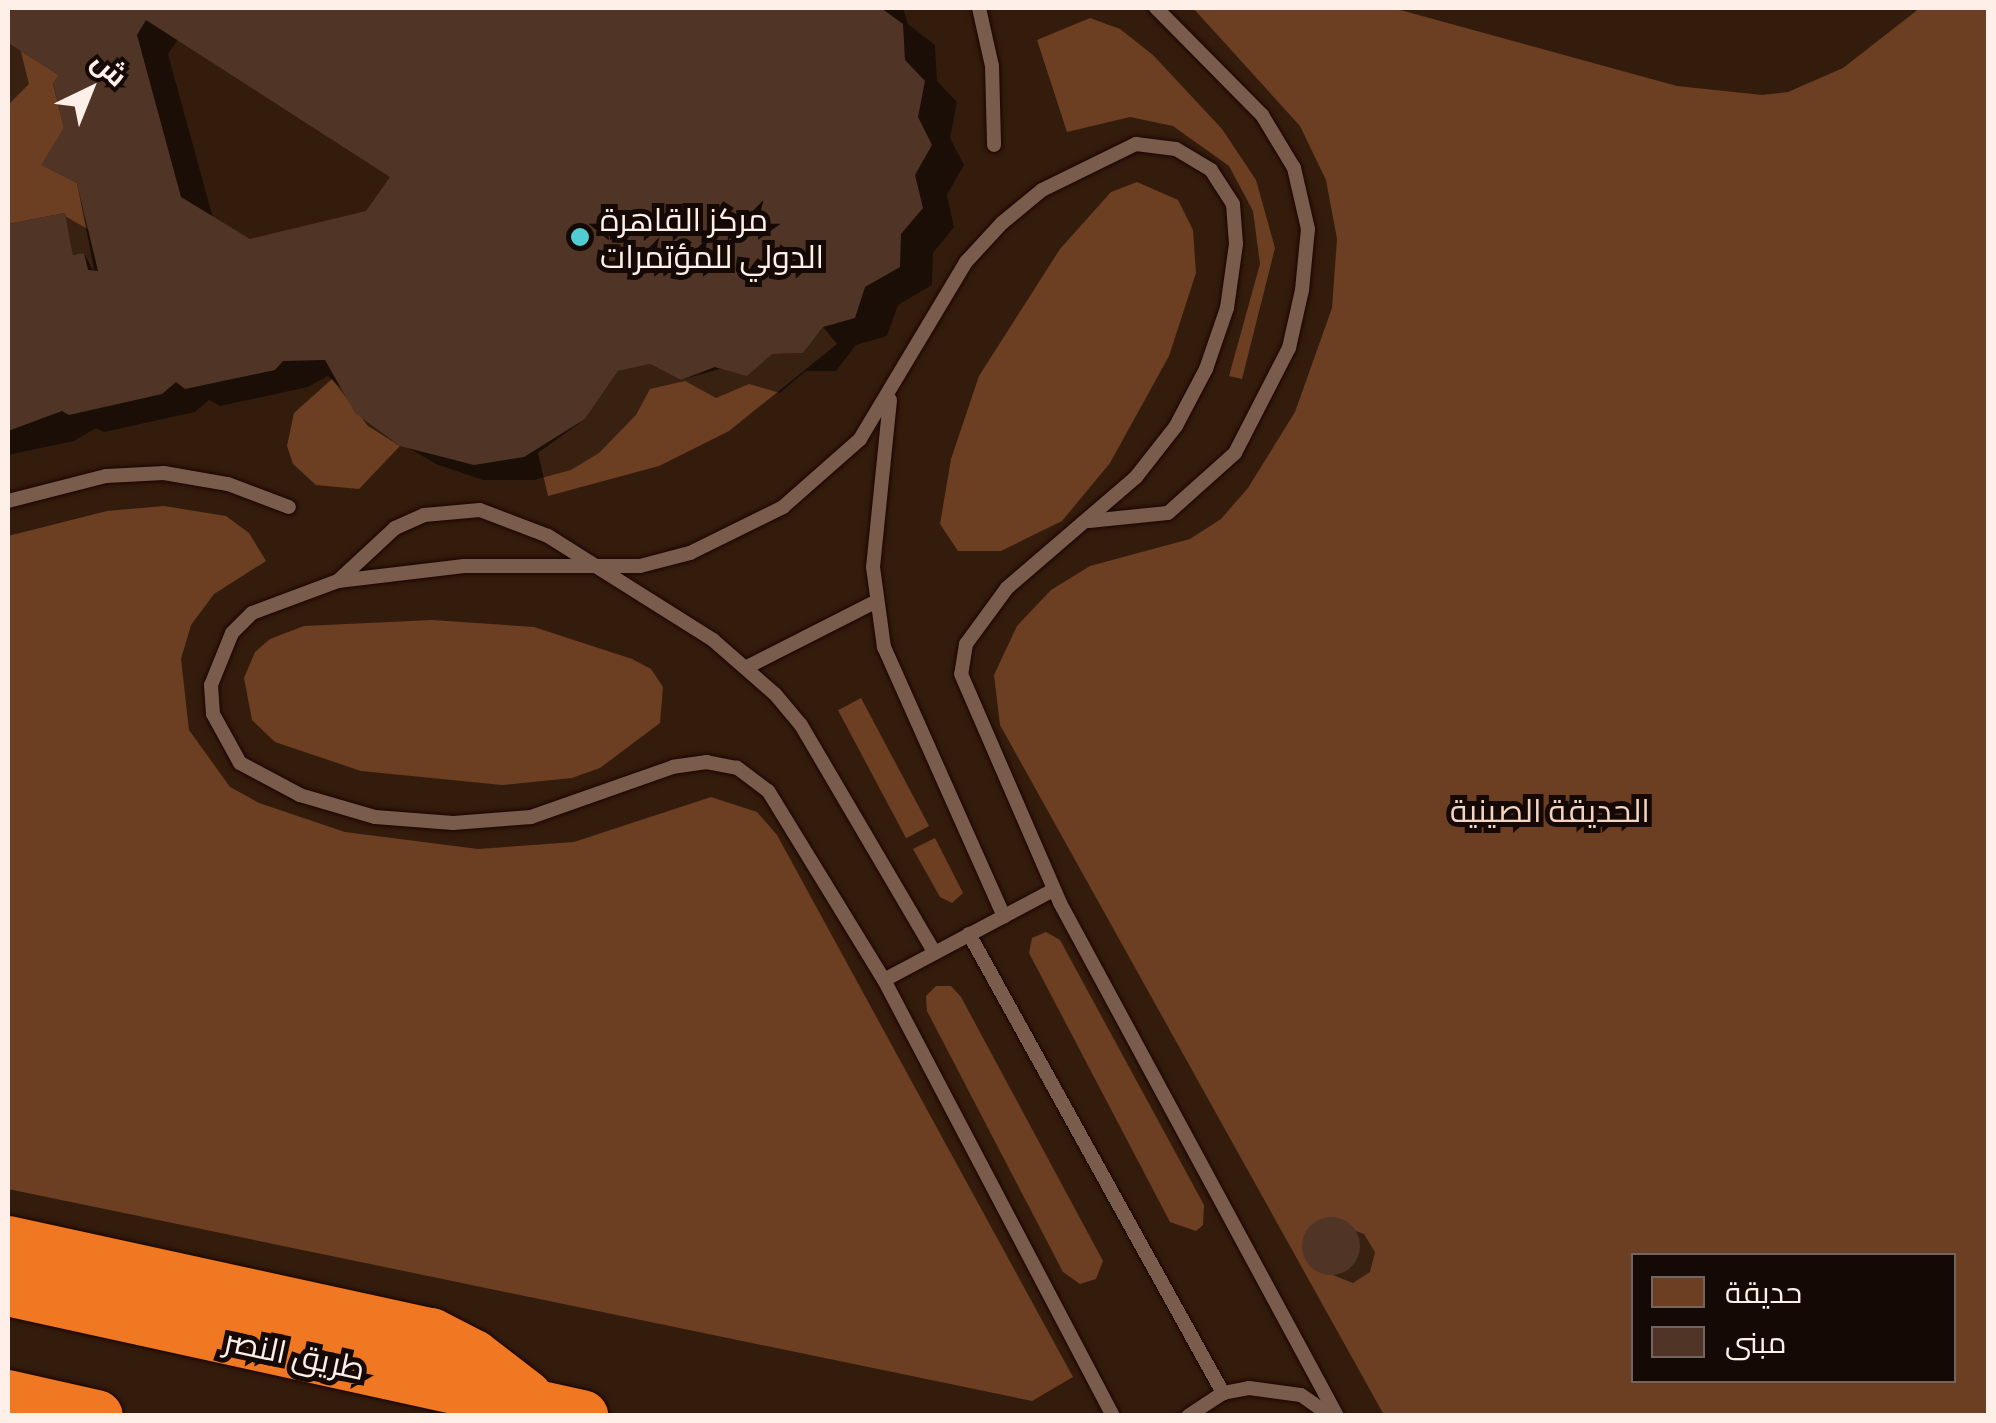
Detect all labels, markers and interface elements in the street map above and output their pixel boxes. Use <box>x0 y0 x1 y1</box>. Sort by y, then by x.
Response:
north arrow <box>40 40 140 140</box>
text: ش <box>86 43 135 93</box>
place label: مركز القاهرة الدولي للمؤتمرات <box>600 200 824 275</box>
marker: مركز القاهرة الدولي للمؤتمرات <box>569 226 591 248</box>
park label: الحديقة الصينية <box>1450 790 1650 828</box>
legend <box>1631 1253 1956 1383</box>
text: حديقة <box>1725 1273 1802 1309</box>
street label: طريق النصر <box>221 1319 369 1387</box>
text: مبنى <box>1725 1323 1786 1359</box>

